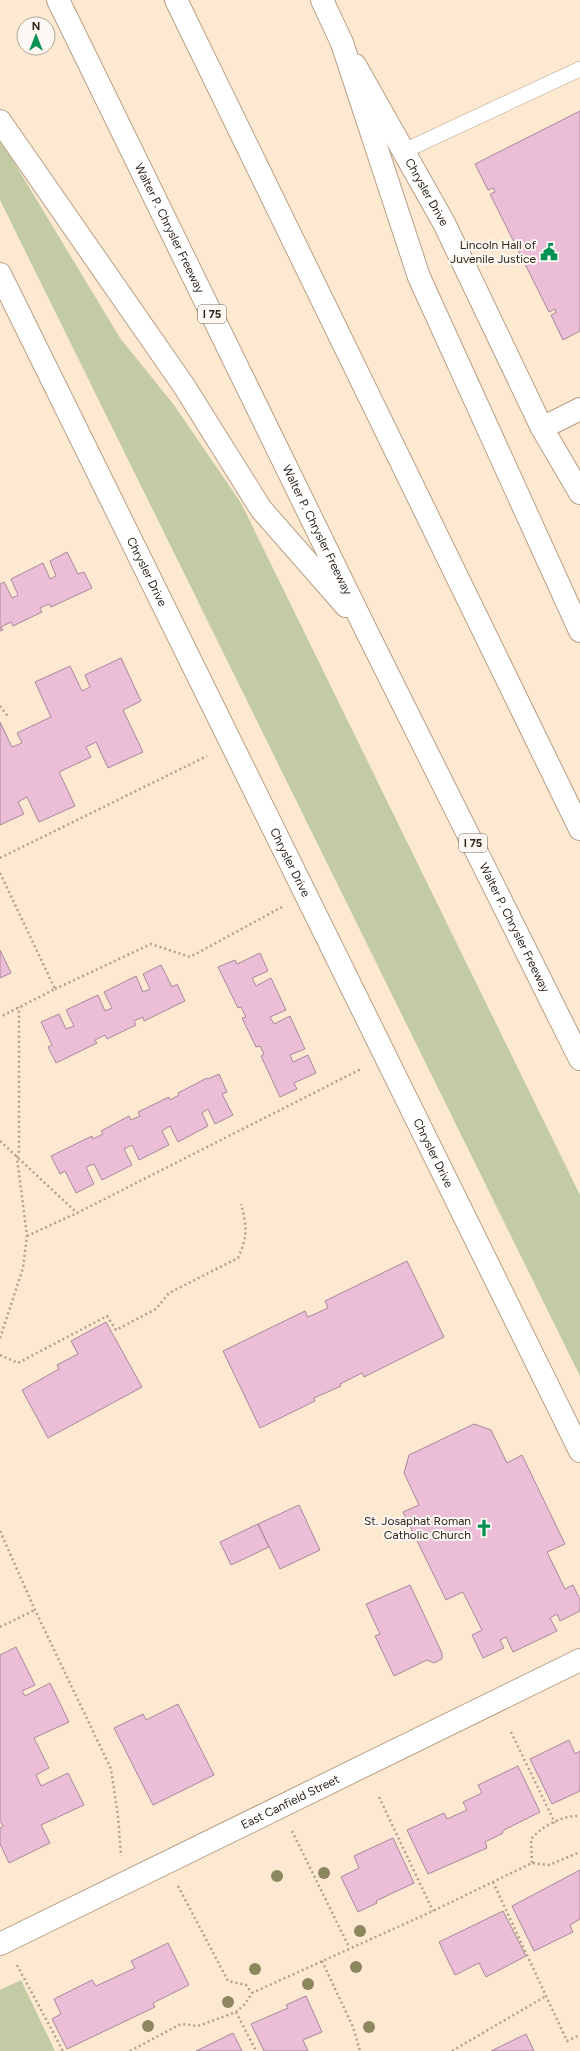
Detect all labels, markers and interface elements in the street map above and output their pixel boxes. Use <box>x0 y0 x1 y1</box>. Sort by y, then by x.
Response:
north arrow <box>16 16 56 56</box>
text: N <box>32 20 40 33</box>
street label: Chrysler Drive <box>402 156 451 229</box>
street label: Walter P. Chrysler Freeway <box>132 161 208 296</box>
place label: Lincoln Hall of Juvenile Justice <box>450 238 537 266</box>
public building icon: Lincoln Hall of Juvenile Justice <box>539 242 559 262</box>
road number: I 75 <box>198 305 226 323</box>
street label: Walter P. Chrysler Freeway <box>279 463 355 598</box>
street label: Chrysler Drive <box>124 535 170 609</box>
street label: Chrysler Drive <box>267 826 313 900</box>
road number: I 75 <box>459 834 487 852</box>
street label: Walter P. Chrysler Freeway <box>476 861 553 995</box>
street label: Chrysler Drive <box>410 1116 456 1190</box>
place label: St. Josaphat Roman Catholic Church <box>364 1514 471 1542</box>
church icon: St. Josaphat Roman Catholic Church <box>474 1518 494 1538</box>
street label: East Canfield Street <box>239 1772 342 1832</box>

